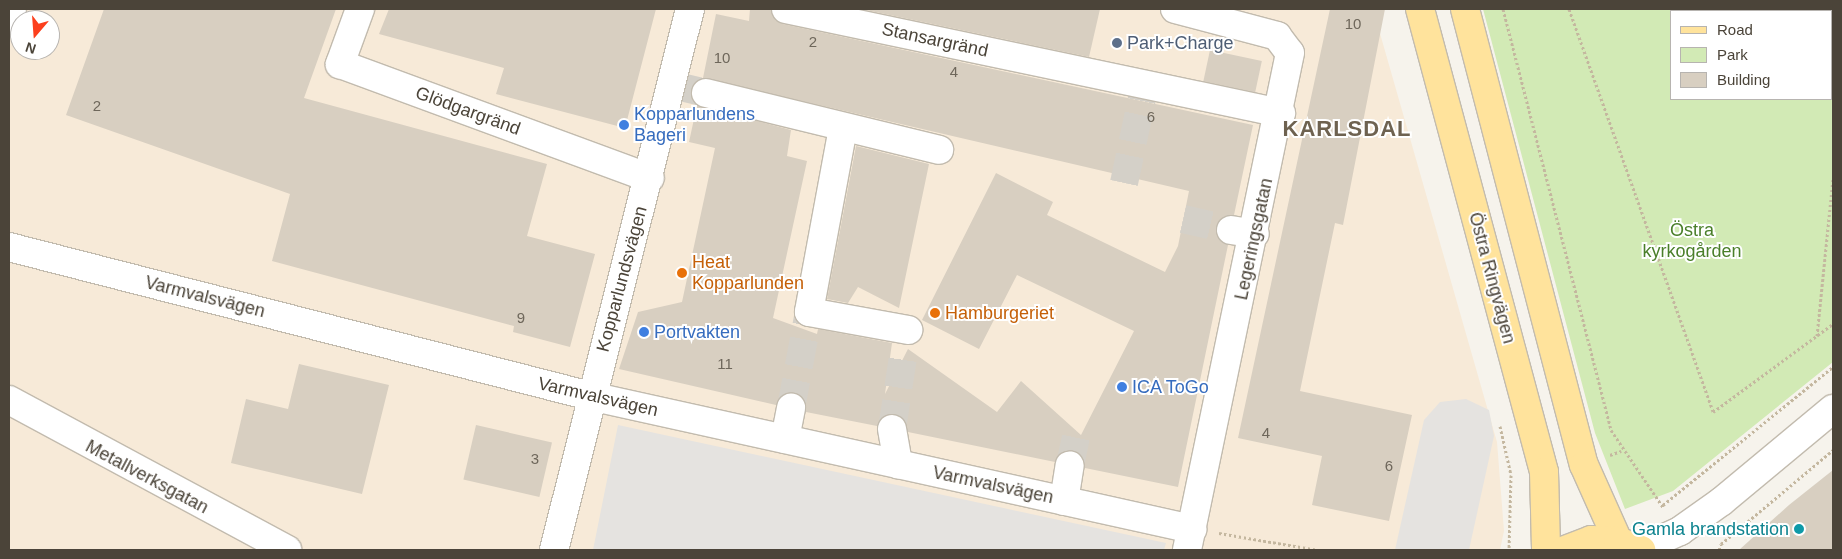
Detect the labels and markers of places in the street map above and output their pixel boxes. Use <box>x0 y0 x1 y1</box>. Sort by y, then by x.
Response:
place label: Park+Charge <box>1127 32 1234 54</box>
marker: Park+Charge <box>1111 37 1123 49</box>
place label: Kopparlundens Bageri <box>634 104 755 146</box>
marker: Kopparlundens Bageri <box>618 119 630 131</box>
place label: Heat Kopparlunden <box>692 252 804 294</box>
marker: Heat Kopparlunden <box>676 267 688 279</box>
place label: Hamburgeriet <box>945 302 1054 324</box>
marker: Hamburgeriet <box>929 307 941 319</box>
place label: Portvakten <box>654 321 740 343</box>
marker: Portvakten <box>638 326 650 338</box>
place label: ICA ToGo <box>1132 376 1210 398</box>
marker: ICA ToGo <box>1116 381 1128 393</box>
place label: Gamla brandstation <box>1632 518 1789 540</box>
marker: Gamla brandstation <box>1793 523 1805 535</box>

